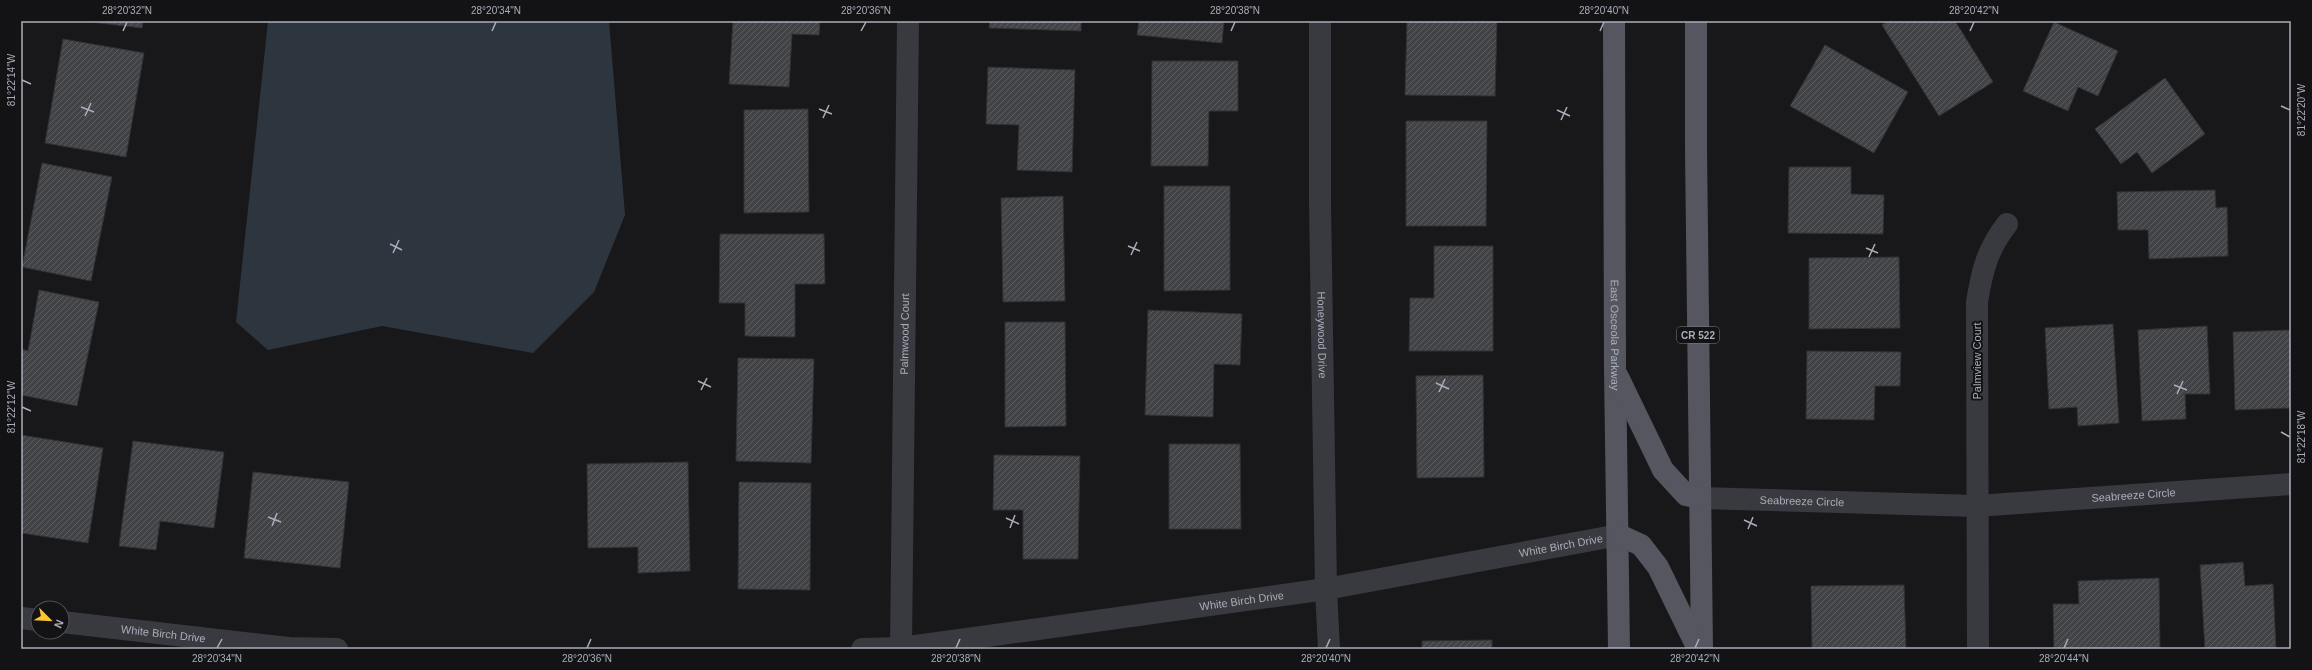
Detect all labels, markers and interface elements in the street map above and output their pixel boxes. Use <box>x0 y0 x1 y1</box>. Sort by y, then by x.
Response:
text: 28°20'32"N <box>102 5 152 16</box>
text: 28°20'34"N <box>471 5 521 16</box>
text: 28°20'36"N <box>841 5 891 16</box>
text: 28°20'38"N <box>1210 5 1260 16</box>
text: 28°20'40"N <box>1579 5 1629 16</box>
text: 28°20'42"N <box>1949 5 1999 16</box>
text: 81°22'14"W <box>6 53 17 106</box>
text: 81°22'20"W <box>2296 83 2307 136</box>
street label: East Osceola Parkway <box>1609 280 1621 391</box>
street label: Honeywood Drive <box>1315 291 1329 379</box>
street label: Palmwood Court <box>898 293 911 375</box>
street label: Palmview Court <box>1971 322 1983 400</box>
road number: CR 522 <box>1677 327 1719 343</box>
text: 81°22'12"W <box>6 380 17 433</box>
text: 81°22'18"W <box>2296 410 2307 463</box>
street label: Seabreeze Circle <box>2091 486 2176 504</box>
street label: Seabreeze Circle <box>1760 494 1844 508</box>
street label: White Birch Drive <box>1518 532 1604 559</box>
street label: White Birch Drive <box>1199 589 1285 612</box>
north arrow <box>30 600 70 640</box>
text: N <box>52 618 66 630</box>
street label: White Birch Drive <box>120 623 206 644</box>
text: 28°20'34"N <box>192 653 242 664</box>
text: 28°20'36"N <box>562 653 612 664</box>
text: 28°20'38"N <box>931 653 981 664</box>
text: 28°20'40"N <box>1301 653 1351 664</box>
text: 28°20'42"N <box>1670 653 1720 664</box>
text: 28°20'44"N <box>2039 653 2089 664</box>

